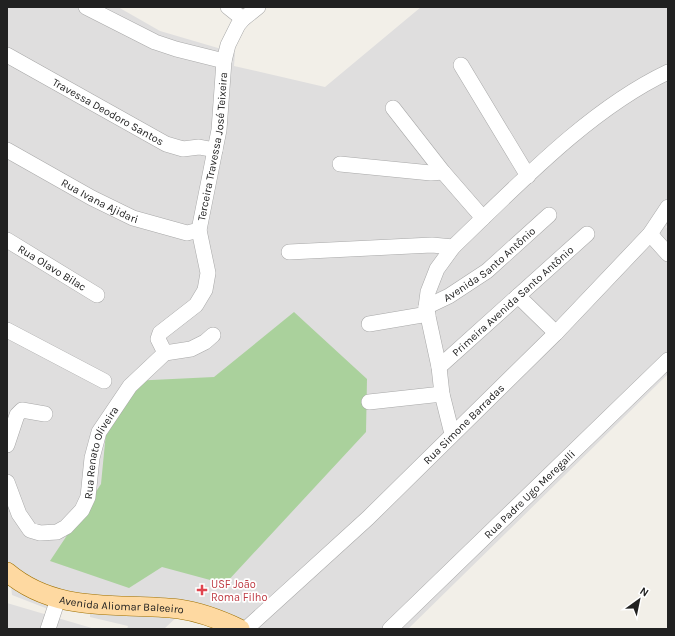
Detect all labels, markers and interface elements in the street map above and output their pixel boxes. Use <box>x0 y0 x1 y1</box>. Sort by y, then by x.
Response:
street label: Terceira Travessa José Teixeira <box>195 72 230 222</box>
street label: Travessa Deodoro Santos <box>50 76 166 149</box>
street label: Rua Ivana Ajidari <box>59 176 140 226</box>
street label: Avenida Santo Antônio <box>442 224 538 305</box>
street label: Rua Olavo Bilac <box>16 242 89 294</box>
street label: Primeira Avenida Santo Antônio <box>450 243 576 359</box>
street label: Rua Simone Barradas <box>421 381 507 467</box>
street label: Rua Renato Oliveira <box>82 404 121 500</box>
street label: Rua Padre Ugo Meregalli <box>482 448 578 541</box>
place label: USF João Roma Filho <box>211 578 267 604</box>
north arrow <box>619 580 659 620</box>
marker: USF João Roma Filho <box>196 584 208 596</box>
text: N <box>637 584 651 600</box>
street label: Avenida Aliomar Baleeiro <box>58 593 185 617</box>

